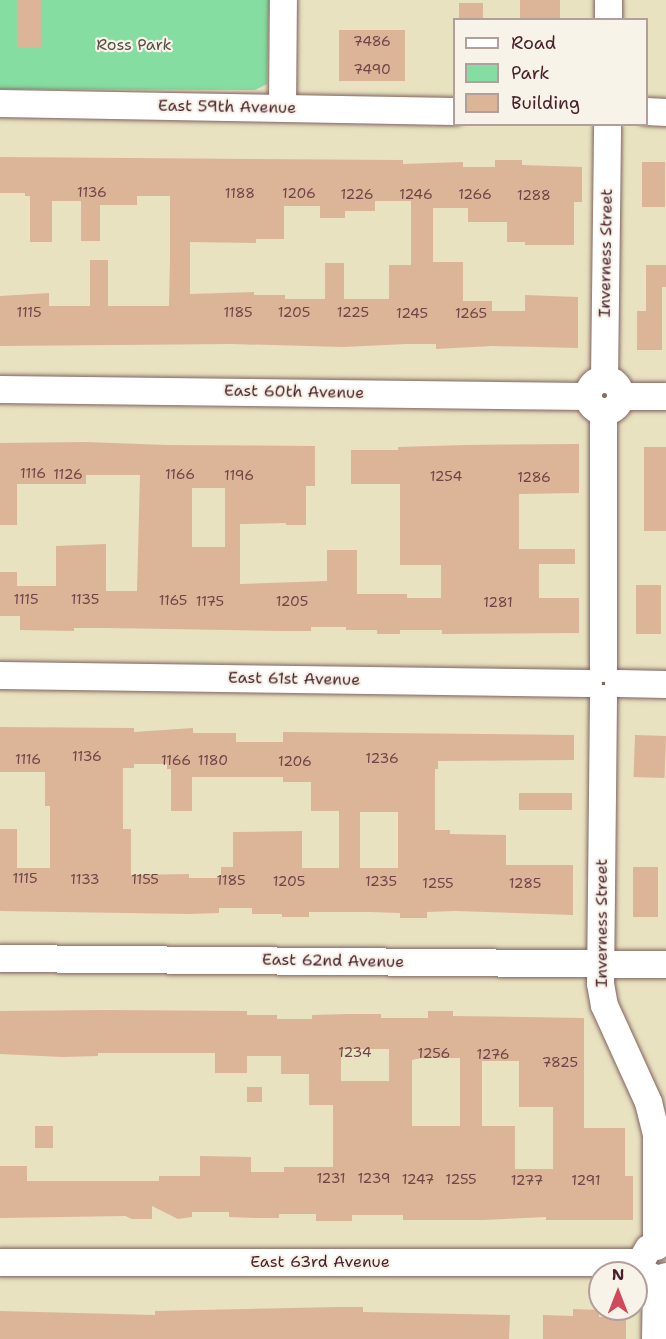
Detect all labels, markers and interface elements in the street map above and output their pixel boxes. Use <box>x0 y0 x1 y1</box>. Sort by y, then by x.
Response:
legend <box>453 18 648 126</box>
text: Road <box>511 31 556 55</box>
house number: 7486 <box>353 33 391 49</box>
park label: Ross Park <box>96 35 172 55</box>
house number: 7490 <box>353 61 391 77</box>
text: Park <box>511 61 550 85</box>
text: Building <box>511 91 580 115</box>
street label: East 59th Avenue <box>158 96 296 118</box>
house number: 1136 <box>77 184 107 200</box>
house number: 1188 <box>225 185 255 201</box>
house number: 1206 <box>282 185 316 201</box>
house number: 1226 <box>340 186 374 202</box>
house number: 1246 <box>399 186 433 202</box>
house number: 1266 <box>458 186 492 202</box>
house number: 1288 <box>517 187 551 203</box>
street label: Inverness Street <box>595 189 617 317</box>
house number: 1115 <box>17 304 41 320</box>
house number: 1185 <box>223 304 253 320</box>
house number: 1205 <box>278 304 310 320</box>
house number: 1225 <box>337 304 369 320</box>
house number: 1245 <box>396 305 428 321</box>
house number: 1265 <box>455 305 487 321</box>
street label: East 60th Avenue <box>224 381 364 403</box>
house number: 1116 <box>20 465 46 481</box>
house number: 1126 <box>53 466 83 482</box>
house number: 1166 <box>165 466 195 482</box>
house number: 1196 <box>224 467 254 483</box>
house number: 1254 <box>430 468 462 484</box>
house number: 1286 <box>517 469 551 485</box>
house number: 1115 <box>14 591 38 607</box>
house number: 1135 <box>71 591 99 607</box>
house number: 1165 <box>159 592 187 608</box>
house number: 1175 <box>196 593 224 609</box>
house number: 1205 <box>276 593 308 609</box>
house number: 1281 <box>483 594 513 610</box>
street label: East 61st Avenue <box>228 668 360 690</box>
house number: 1136 <box>72 748 102 764</box>
house number: 1236 <box>365 750 399 766</box>
house number: 1116 <box>15 751 41 767</box>
house number: 1166 <box>161 752 191 768</box>
house number: 1180 <box>198 752 228 768</box>
house number: 1206 <box>278 753 312 769</box>
street label: Inverness Street <box>592 859 612 987</box>
house number: 1115 <box>13 870 37 886</box>
house number: 1133 <box>70 871 100 887</box>
house number: 1155 <box>131 871 159 887</box>
house number: 1185 <box>216 872 246 888</box>
house number: 1205 <box>273 873 305 889</box>
house number: 1235 <box>365 873 397 889</box>
house number: 1255 <box>422 875 454 891</box>
house number: 1285 <box>509 875 541 891</box>
street label: East 62nd Avenue <box>262 950 404 972</box>
house number: 1234 <box>338 1044 372 1060</box>
house number: 1256 <box>418 1045 450 1061</box>
house number: 1276 <box>477 1046 509 1062</box>
house number: 7825 <box>542 1054 578 1070</box>
house number: 1231 <box>316 1170 346 1186</box>
house number: 1239 <box>357 1170 391 1186</box>
house number: 1247 <box>402 1171 434 1187</box>
house number: 1255 <box>445 1171 477 1187</box>
house number: 1277 <box>511 1172 543 1188</box>
house number: 1291 <box>571 1172 601 1188</box>
street label: East 63rd Avenue <box>250 1252 390 1272</box>
north arrow <box>588 1261 648 1321</box>
text: N <box>612 1264 624 1285</box>

